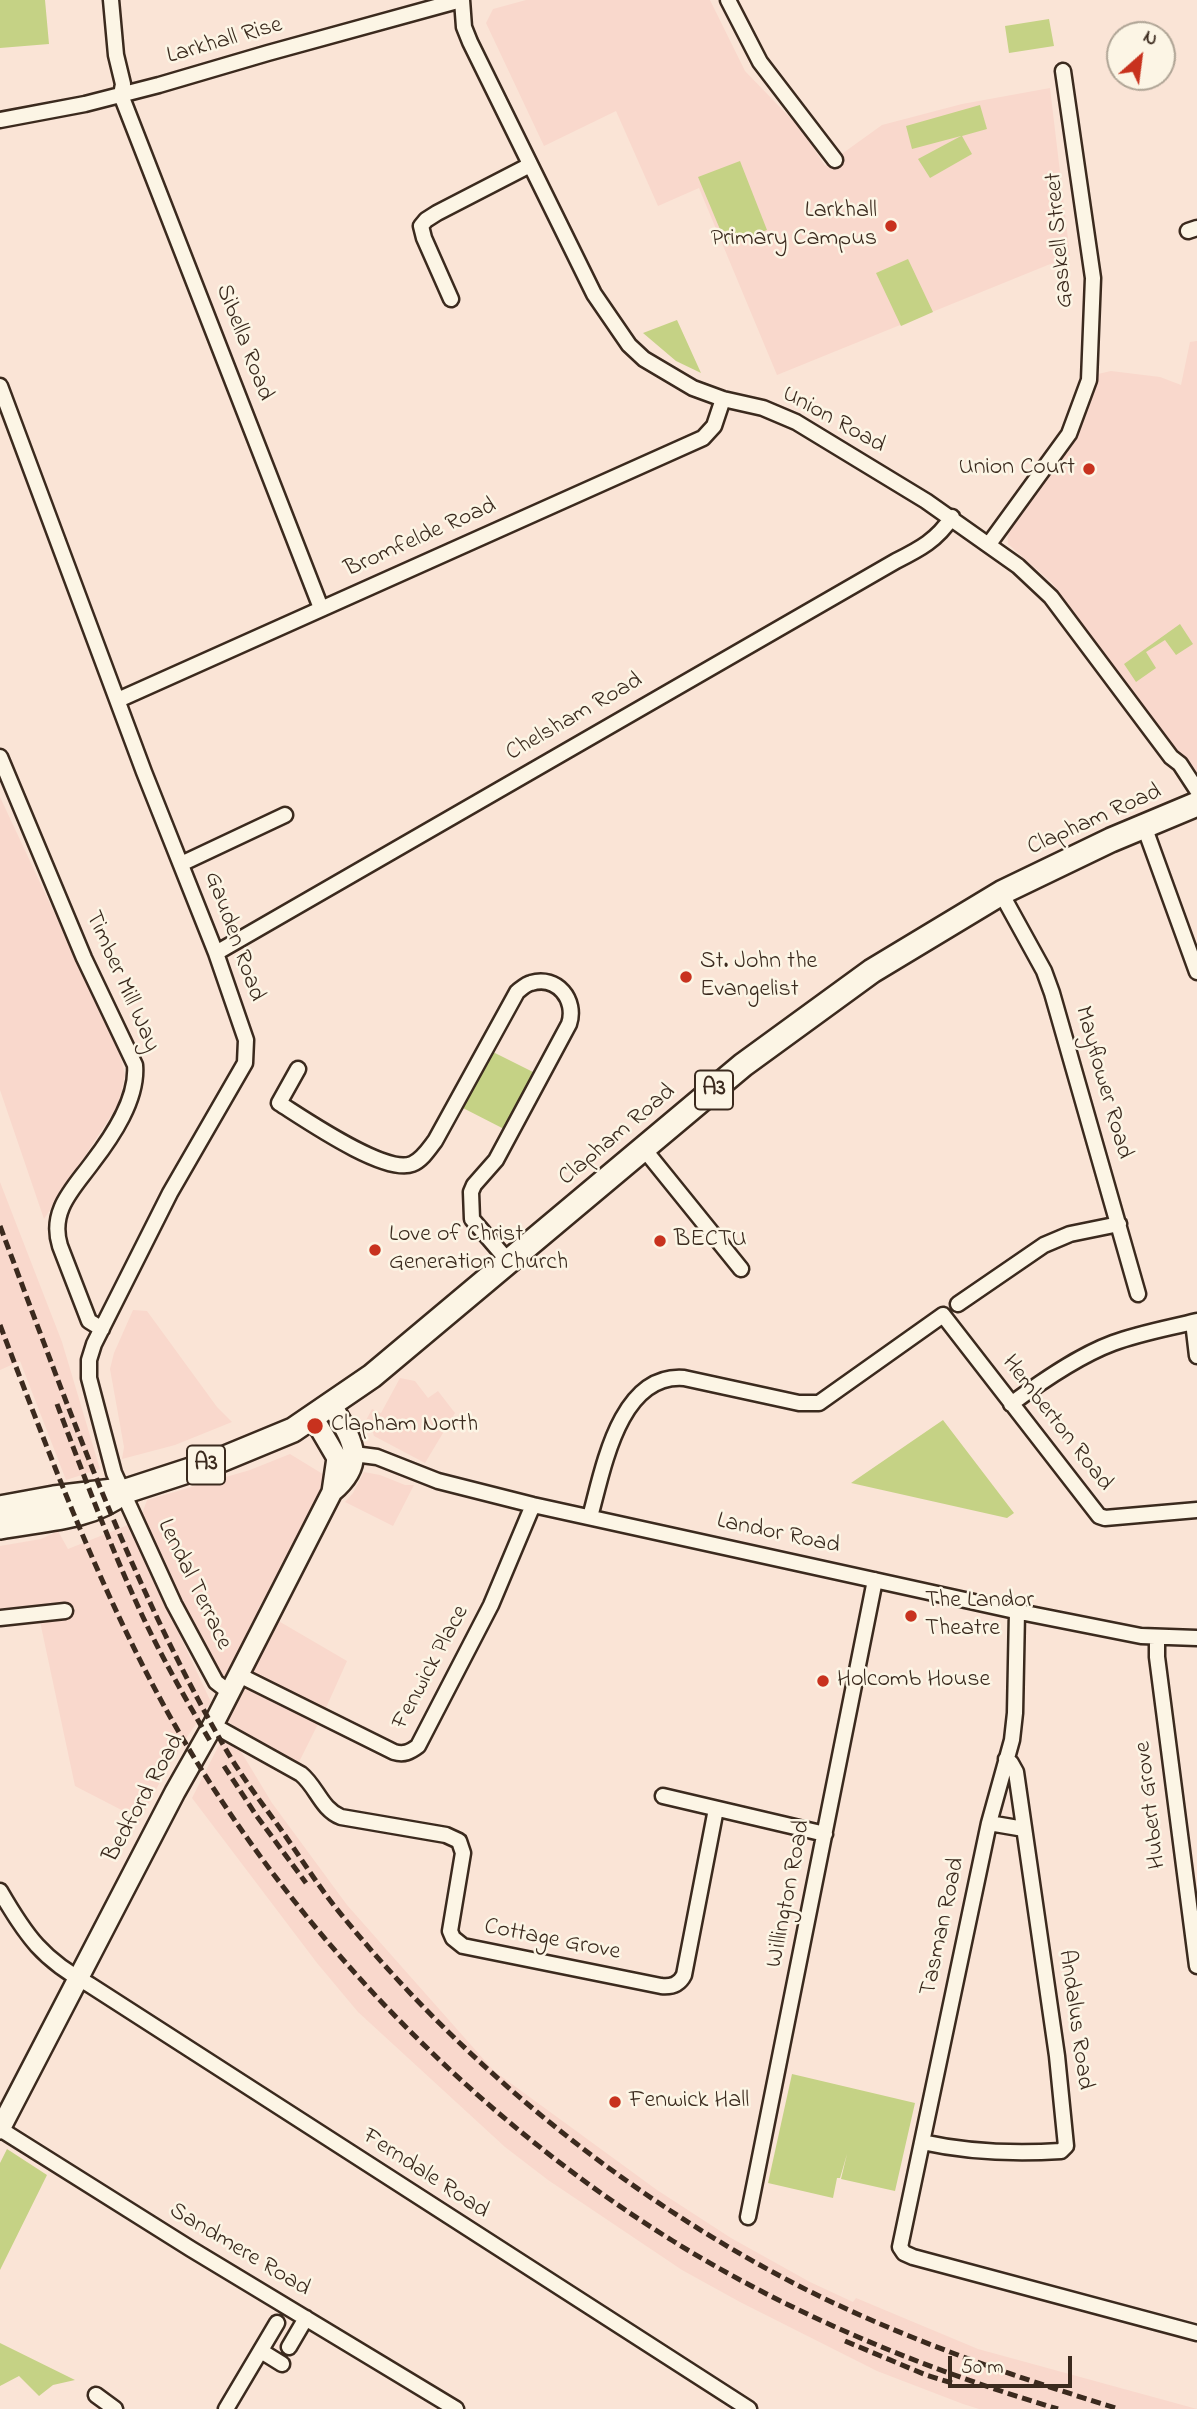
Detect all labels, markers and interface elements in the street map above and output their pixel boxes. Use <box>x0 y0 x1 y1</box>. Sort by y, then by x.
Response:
street label: Larkhall Rise <box>164 12 286 72</box>
north arrow <box>1106 21 1176 91</box>
text: N <box>1138 24 1162 54</box>
street label: Gaskell Street <box>1041 171 1081 309</box>
place label: Larkhall Primary Campus <box>711 198 877 254</box>
marker: Larkhall Primary Campus <box>883 218 899 234</box>
street label: Sibella Road <box>208 281 278 405</box>
street label: Union Road <box>776 381 890 461</box>
place label: Union Court <box>959 455 1075 483</box>
marker: Union Court <box>1081 461 1097 477</box>
street label: Bromfelde Road <box>341 493 501 585</box>
street label: Chelsham Road <box>502 667 648 769</box>
street label: Clapham Road <box>1024 779 1166 863</box>
street label: Gauden Road <box>196 868 270 1006</box>
street label: Timber Mill Way <box>77 907 165 1057</box>
place label: St. John the Evangelist <box>700 949 817 1005</box>
marker: St. John the Evangelist <box>678 969 694 985</box>
street label: Mayflower Road <box>1066 1003 1138 1163</box>
road number: A3 <box>695 1070 733 1110</box>
street label: Clapham Road <box>554 1079 682 1193</box>
place label: Love of Christ Generation Church <box>389 1222 568 1278</box>
place label: BECTU <box>674 1227 747 1255</box>
marker: BECTU <box>652 1233 668 1249</box>
marker: Love of Christ Generation Church <box>367 1242 383 1258</box>
street label: Hemberton Road <box>994 1350 1118 1498</box>
place label: Clapham North <box>331 1412 478 1440</box>
marker: Clapham North <box>305 1416 325 1436</box>
road number: A3 <box>187 1446 225 1484</box>
street label: Landor Road <box>714 1508 842 1562</box>
street label: Lendal Terrace <box>149 1515 237 1655</box>
place label: The Landor Theatre <box>925 1588 1034 1644</box>
street label: Fenwick Place <box>387 1601 477 1735</box>
marker: The Landor Theatre <box>903 1608 919 1624</box>
place label: Holcomb House <box>837 1667 990 1695</box>
marker: Holcomb House <box>815 1673 831 1689</box>
street label: Bedford Road <box>98 1730 192 1868</box>
street label: Hubert Grove <box>1130 1740 1174 1870</box>
street label: Willington Road <box>762 1818 818 1970</box>
street label: Tasman Road <box>915 1855 973 1999</box>
street label: Cottage Grove <box>482 1914 622 1968</box>
street label: Andalus Road <box>1050 1948 1098 2092</box>
place label: Fenwick Hall <box>629 2088 749 2116</box>
marker: Fenwick Hall <box>607 2094 623 2110</box>
street label: Ferndale Road <box>356 2123 494 2227</box>
street label: Sandmere Road <box>163 2198 315 2304</box>
scale bar <box>952 2342 1076 2386</box>
text: 50 m <box>961 2353 1004 2383</box>

